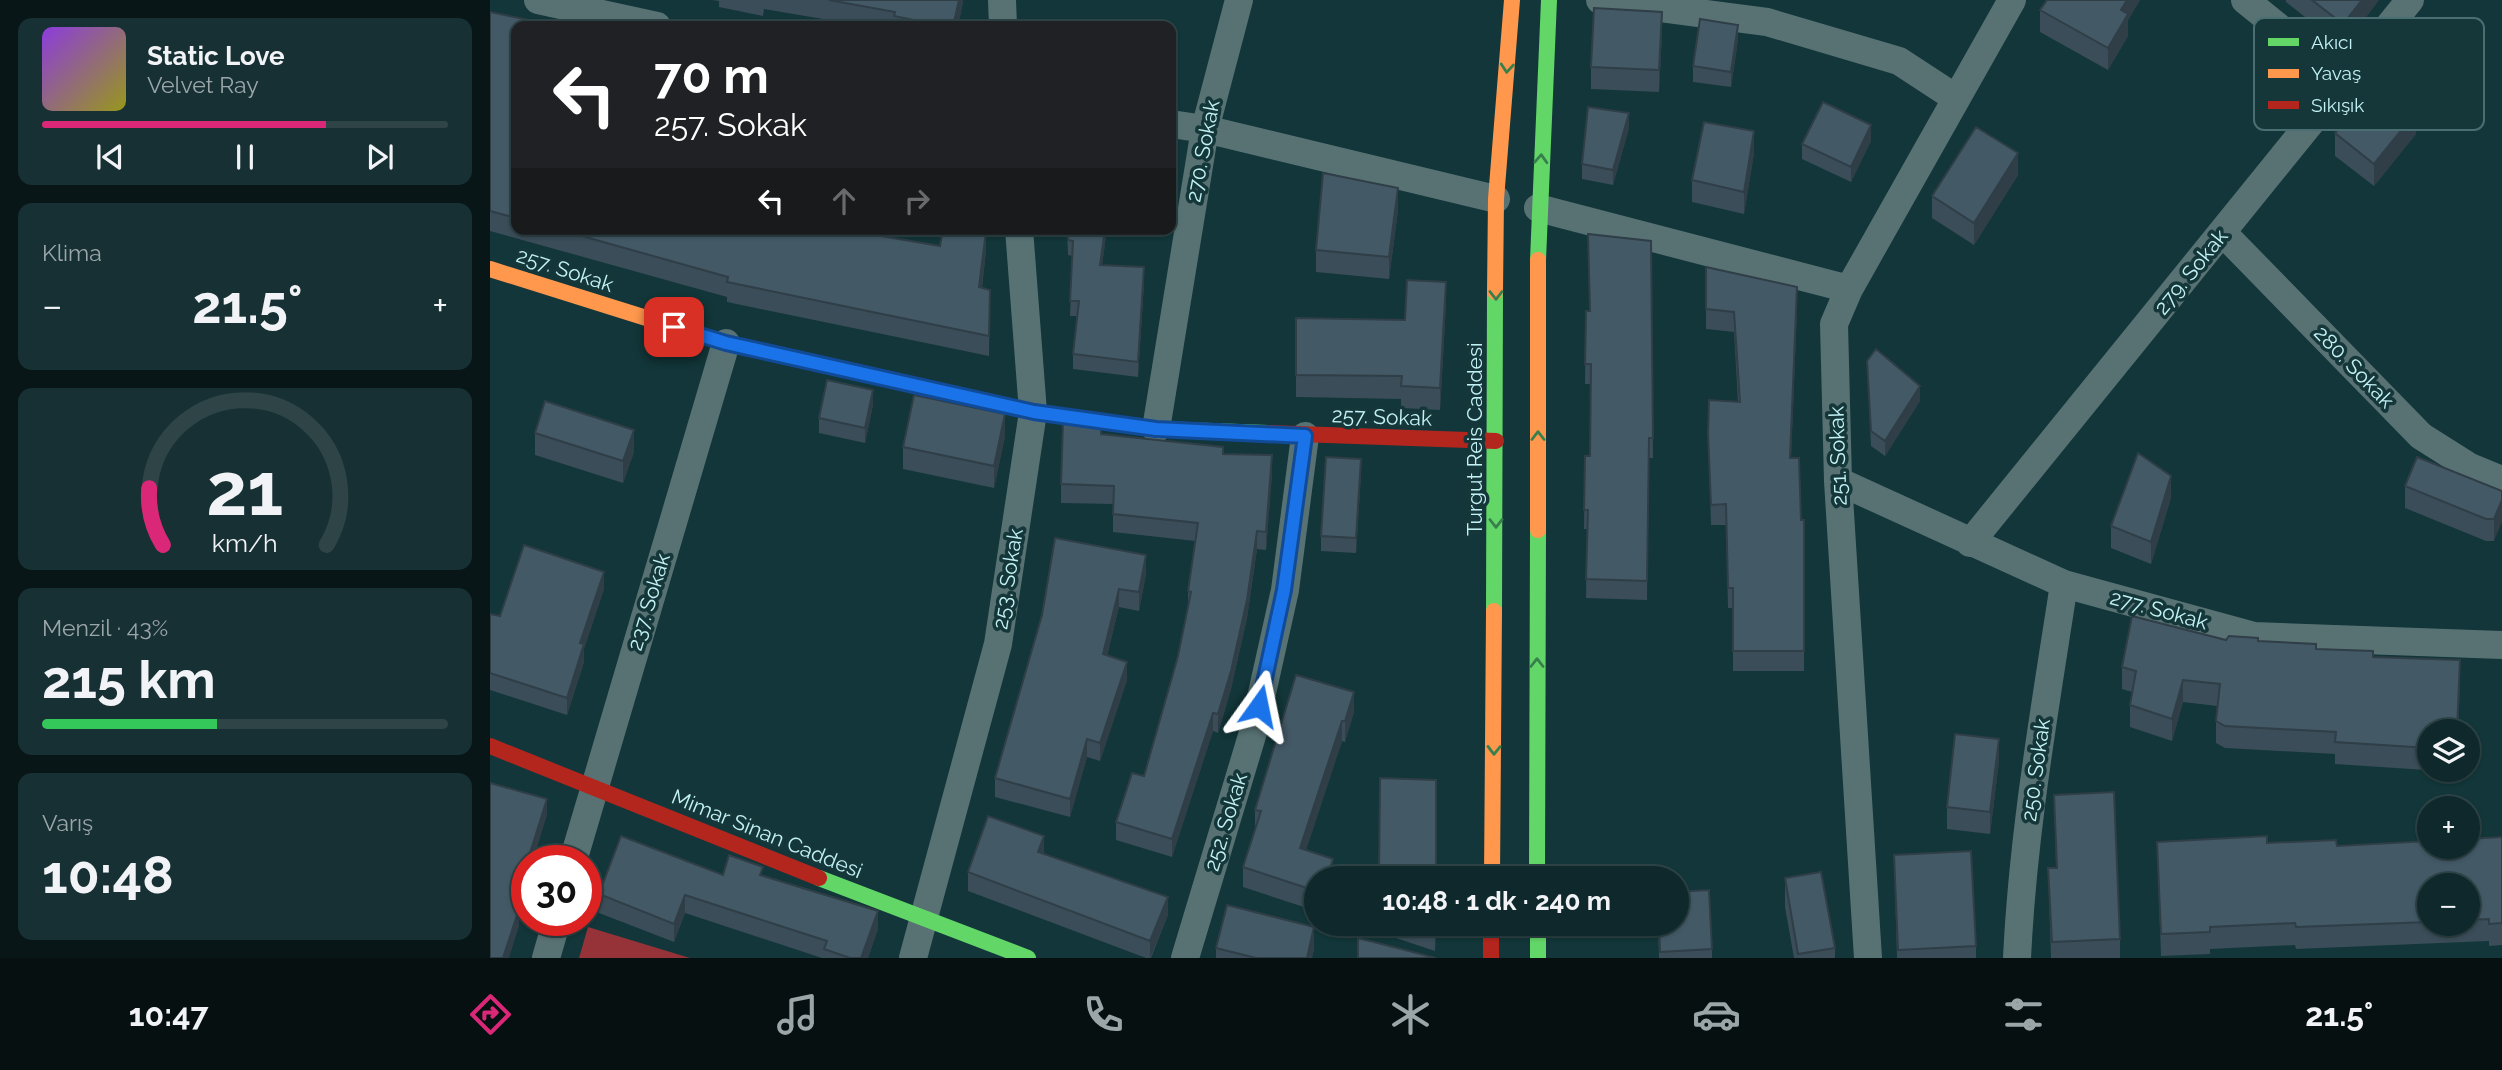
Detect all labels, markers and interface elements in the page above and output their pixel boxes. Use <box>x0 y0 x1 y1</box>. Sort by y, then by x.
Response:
legend <box>2254 18 2484 130</box>
text: Akıcı <box>2311 31 2353 53</box>
text: Static Love <box>147 41 285 71</box>
text: 70 m <box>654 47 769 104</box>
icon: left <box>539 49 630 140</box>
text: Yavaş <box>2311 62 2361 84</box>
one-way arrow <box>1500 63 1515 74</box>
text: Velvet Ray <box>147 71 259 98</box>
text: Sıkışık <box>2311 94 2364 116</box>
street label: 270. Sokak <box>1180 98 1225 204</box>
text: 257. Sokak <box>654 106 807 143</box>
icon: previous <box>91 138 129 176</box>
icon: pause <box>226 138 264 176</box>
icon: next <box>361 138 399 176</box>
one-way arrow <box>1533 154 1548 165</box>
icon: left <box>752 182 790 220</box>
icon: ahead <box>825 182 863 220</box>
icon: right <box>898 182 936 220</box>
street label: 279. Sokak <box>2149 224 2233 319</box>
text: Klima <box>42 239 102 266</box>
street label: 257. Sokak <box>514 242 617 297</box>
text: 21.5° <box>192 274 303 335</box>
text: − <box>42 283 62 328</box>
text: + <box>432 283 448 328</box>
one-way arrow <box>1488 290 1504 301</box>
pin <box>644 297 704 357</box>
icon: arrive <box>655 308 693 346</box>
street label: 280. Sokak <box>2309 320 2400 413</box>
street label: Turgut Reis Caddesi <box>1462 342 1487 536</box>
street label: 257. Sokak <box>1331 402 1433 431</box>
street label: 251. Sokak <box>1823 406 1852 506</box>
one-way arrow <box>1530 430 1546 441</box>
text: 21 <box>206 447 284 532</box>
one-way arrow <box>1488 517 1503 528</box>
street label: 253. Sokak <box>987 527 1028 631</box>
text: km/h <box>212 528 278 558</box>
street label: 237. Sokak <box>622 550 675 653</box>
street label: 277. Sokak <box>2107 584 2211 635</box>
text: Menzil · 43% <box>42 614 168 641</box>
text: 215 km <box>42 649 216 710</box>
one-way arrow <box>1529 658 1545 668</box>
position arrow <box>1222 669 1296 743</box>
street label: 250. Sokak <box>2016 717 2055 823</box>
map controls <box>2417 719 2480 936</box>
button: layers <box>2417 719 2480 782</box>
one-way arrow <box>1486 745 1501 756</box>
street label: 252. Sokak <box>1199 770 1252 874</box>
street label: Mimar Sinan Caddesi <box>668 784 866 883</box>
button: + <box>2417 796 2480 859</box>
text: Varış <box>42 809 93 836</box>
text: 10:48 <box>42 844 174 905</box>
speed limit sign: 30 <box>511 845 602 936</box>
button: − <box>2417 873 2480 936</box>
text: 10:48 · 1 dk · 240 m <box>1382 886 1611 916</box>
icon: directions <box>466 990 515 1039</box>
icon: music <box>773 990 822 1039</box>
icon: phone <box>1079 990 1128 1039</box>
icon: climate <box>1386 990 1435 1039</box>
icon: car <box>1692 990 1741 1039</box>
icon: filters <box>1999 990 2048 1039</box>
text: 10:47 <box>129 996 208 1033</box>
text: 21.5° <box>2305 996 2373 1033</box>

